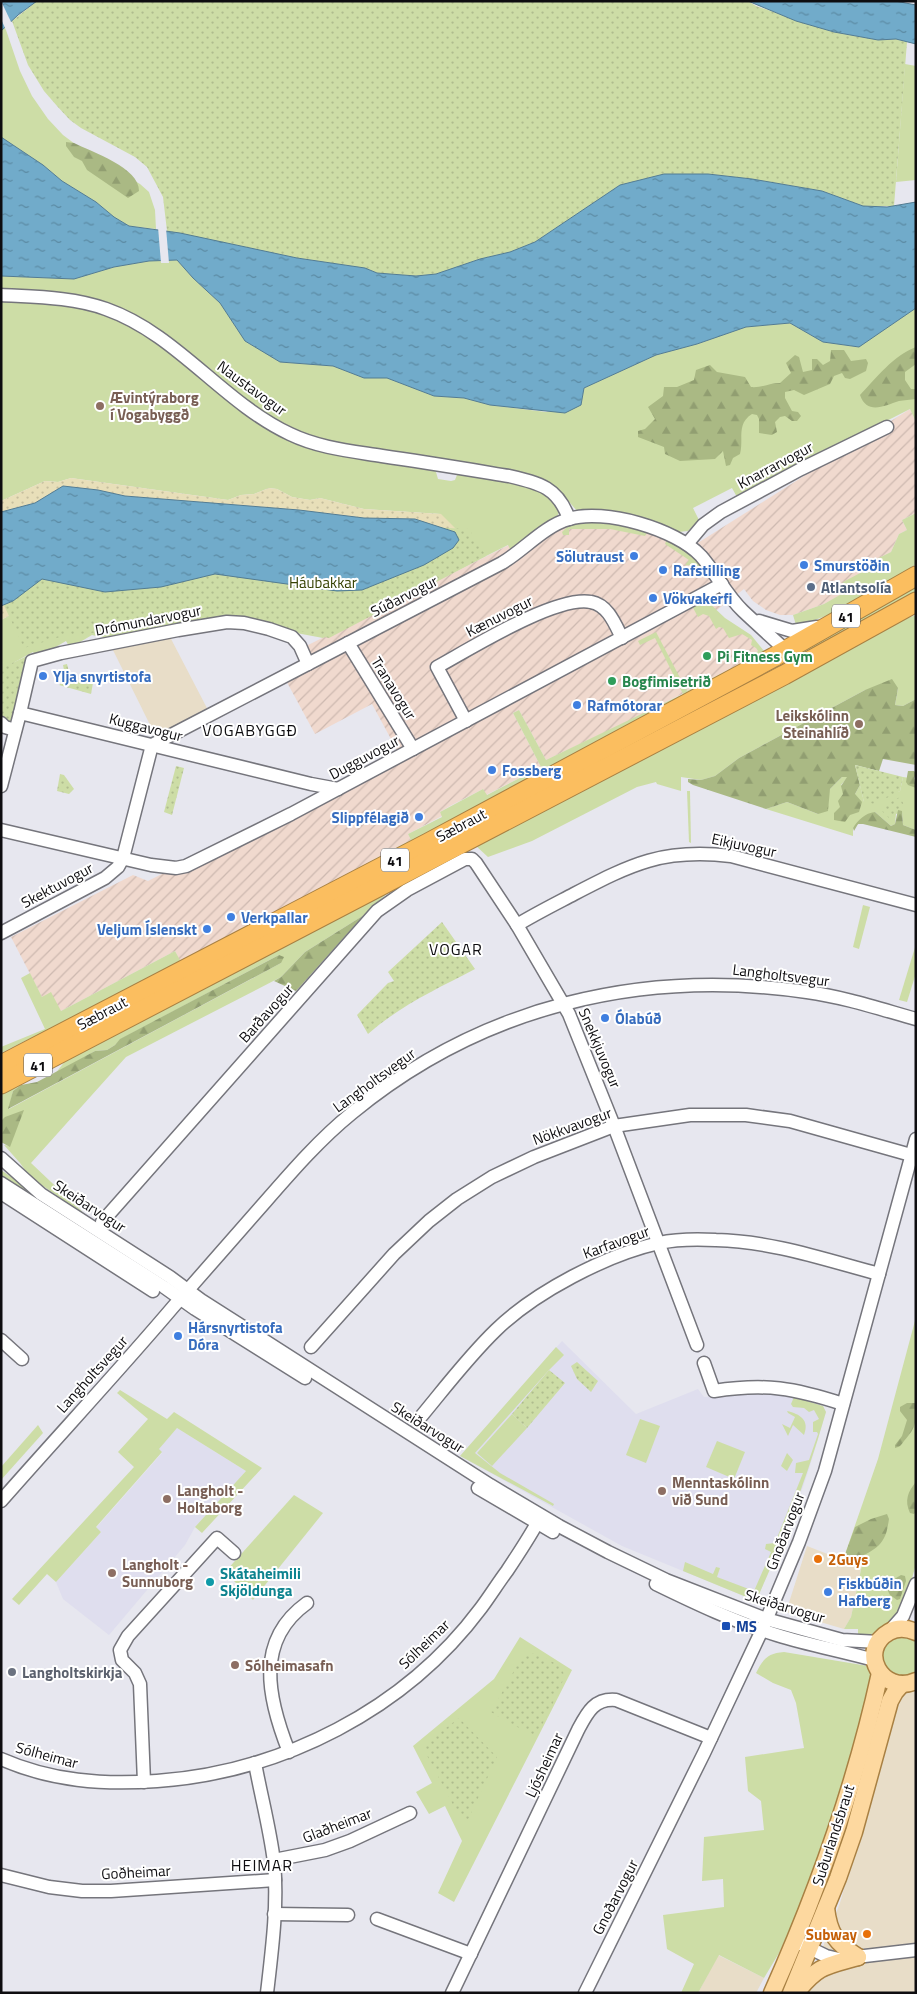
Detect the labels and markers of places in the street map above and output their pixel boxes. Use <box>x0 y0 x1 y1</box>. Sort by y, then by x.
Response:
place label: Ævintýraborg í Vogabyggð <box>110 386 199 426</box>
marker: Ævintýraborg í Vogabyggð <box>94 400 106 412</box>
place label: Sölutraust <box>556 545 625 568</box>
marker: Sölutraust <box>628 550 640 562</box>
place label: Smurstöðin <box>814 554 890 577</box>
place label: Rafstilling <box>673 559 740 582</box>
marker: Smurstöðin <box>798 559 810 571</box>
marker: Rafstilling <box>657 564 669 576</box>
place label: Atlantsolía <box>821 576 892 599</box>
marker: Atlantsolía <box>805 581 817 593</box>
place label: Vökvakerfi <box>663 587 732 610</box>
marker: Vökvakerfi <box>647 592 659 604</box>
place label: Pi Fitness Gym <box>717 645 813 668</box>
marker: Pi Fitness Gym <box>701 650 713 662</box>
place label: Ylja snyrtistofa <box>53 665 152 688</box>
marker: Ylja snyrtistofa <box>37 670 49 682</box>
place label: Bogfimisetrið <box>622 670 711 693</box>
marker: Bogfimisetrið <box>606 675 618 687</box>
place label: Rafmótorar <box>587 694 662 717</box>
marker: Rafmótorar <box>571 699 583 711</box>
place label: Leikskólinn Steinahlíð <box>776 704 849 744</box>
marker: Leikskólinn Steinahlíð <box>853 718 865 730</box>
place label: Fossberg <box>502 759 561 782</box>
marker: Fossberg <box>486 764 498 776</box>
place label: Slippfélagið <box>332 806 409 829</box>
marker: Slippfélagið <box>413 811 425 823</box>
place label: Verkpallar <box>241 906 308 929</box>
marker: Verkpallar <box>225 911 237 923</box>
place label: Veljum Íslenskt <box>97 918 198 941</box>
marker: Veljum Íslenskt <box>201 923 213 935</box>
place label: Ólabúð <box>615 1007 661 1030</box>
marker: Ólabúð <box>599 1012 611 1024</box>
place label: Hársnyrtistofa Dóra <box>188 1316 283 1356</box>
marker: Hársnyrtistofa Dóra <box>172 1330 184 1342</box>
place label: Menntaskólinn við Sund <box>672 1471 769 1511</box>
place label: Langholt - Holtaborg <box>177 1479 243 1519</box>
marker: Menntaskólinn við Sund <box>656 1485 668 1497</box>
marker: Langholt - Holtaborg <box>161 1493 173 1505</box>
place label: 2Guys <box>828 1548 868 1571</box>
place label: Langholt - Sunnuborg <box>122 1553 193 1593</box>
marker: 2Guys <box>812 1553 824 1565</box>
place label: Skátaheimili Skjöldunga <box>220 1562 301 1602</box>
marker: Langholt - Sunnuborg <box>106 1567 118 1579</box>
place label: Fiskbúðin Hafberg <box>838 1572 902 1612</box>
marker: Skátaheimili Skjöldunga <box>204 1576 216 1588</box>
marker: Fiskbúðin Hafberg <box>822 1586 834 1598</box>
place label: MS <box>736 1615 757 1638</box>
marker: MS <box>720 1620 732 1632</box>
place label: Sólheimasafn <box>245 1654 334 1677</box>
marker: Sólheimasafn <box>229 1659 241 1671</box>
place label: Langholtskirkja <box>22 1661 123 1684</box>
marker: Langholtskirkja <box>6 1666 18 1678</box>
place label: Subway <box>806 1923 857 1946</box>
marker: Subway <box>861 1928 873 1940</box>

